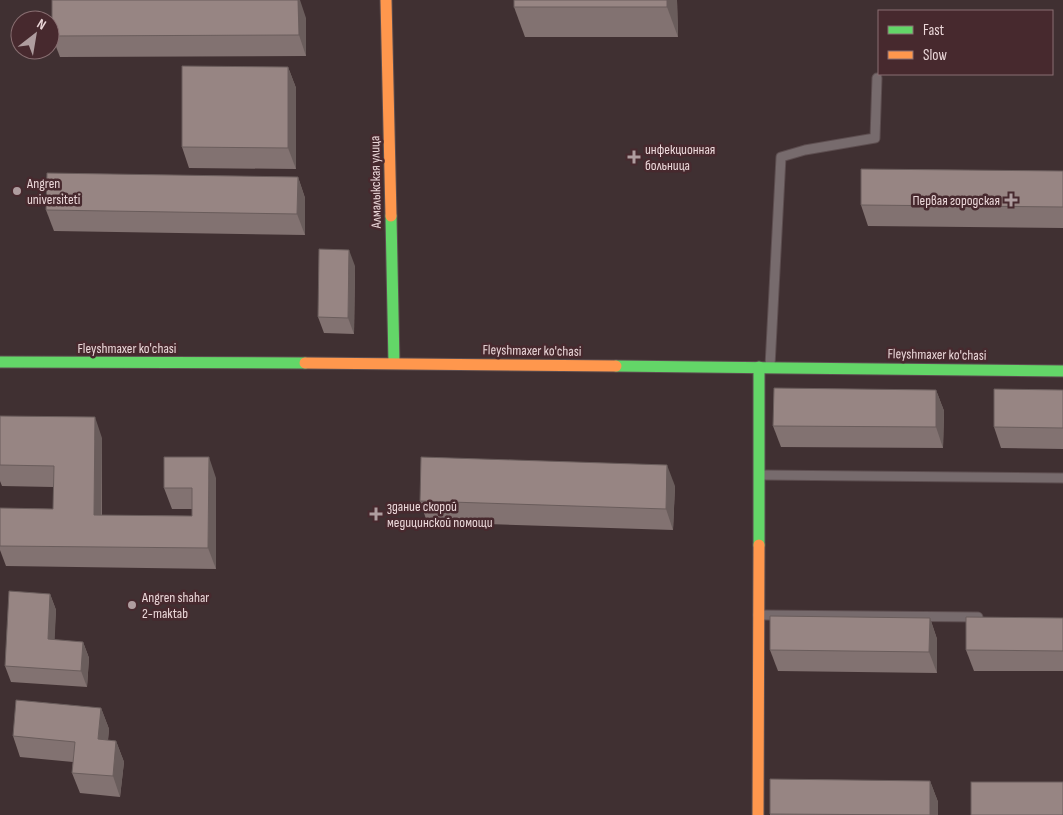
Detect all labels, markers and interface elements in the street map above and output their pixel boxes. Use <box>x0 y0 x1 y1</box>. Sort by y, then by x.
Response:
north arrow <box>10 10 60 60</box>
legend <box>878 10 1053 75</box>
text: N <box>34 15 49 33</box>
text: Fast <box>923 21 945 40</box>
text: Slow <box>923 46 947 65</box>
street label: Алмалыкская улица <box>366 136 385 229</box>
place label: инфекционная больница <box>645 141 715 174</box>
marker: инфекционная больница <box>627 150 641 164</box>
place label: Angren universiteti <box>26 175 80 208</box>
marker: Angren universiteti <box>11 185 23 197</box>
place label: Первая городская <box>912 192 1000 209</box>
marker: Первая городская <box>1004 193 1018 207</box>
street label: Fleyshmaxer ko'chasi <box>78 340 176 357</box>
street label: Fleyshmaxer ko'chasi <box>482 341 582 360</box>
street label: Fleyshmaxer ko'chasi <box>887 345 987 364</box>
place label: здание скорой медицинской помощи <box>387 498 493 531</box>
marker: здание скорой медицинской помощи <box>369 507 383 521</box>
place label: Angren shahar 2-maktab <box>141 589 209 622</box>
marker: Angren shahar 2-maktab <box>126 599 138 611</box>

